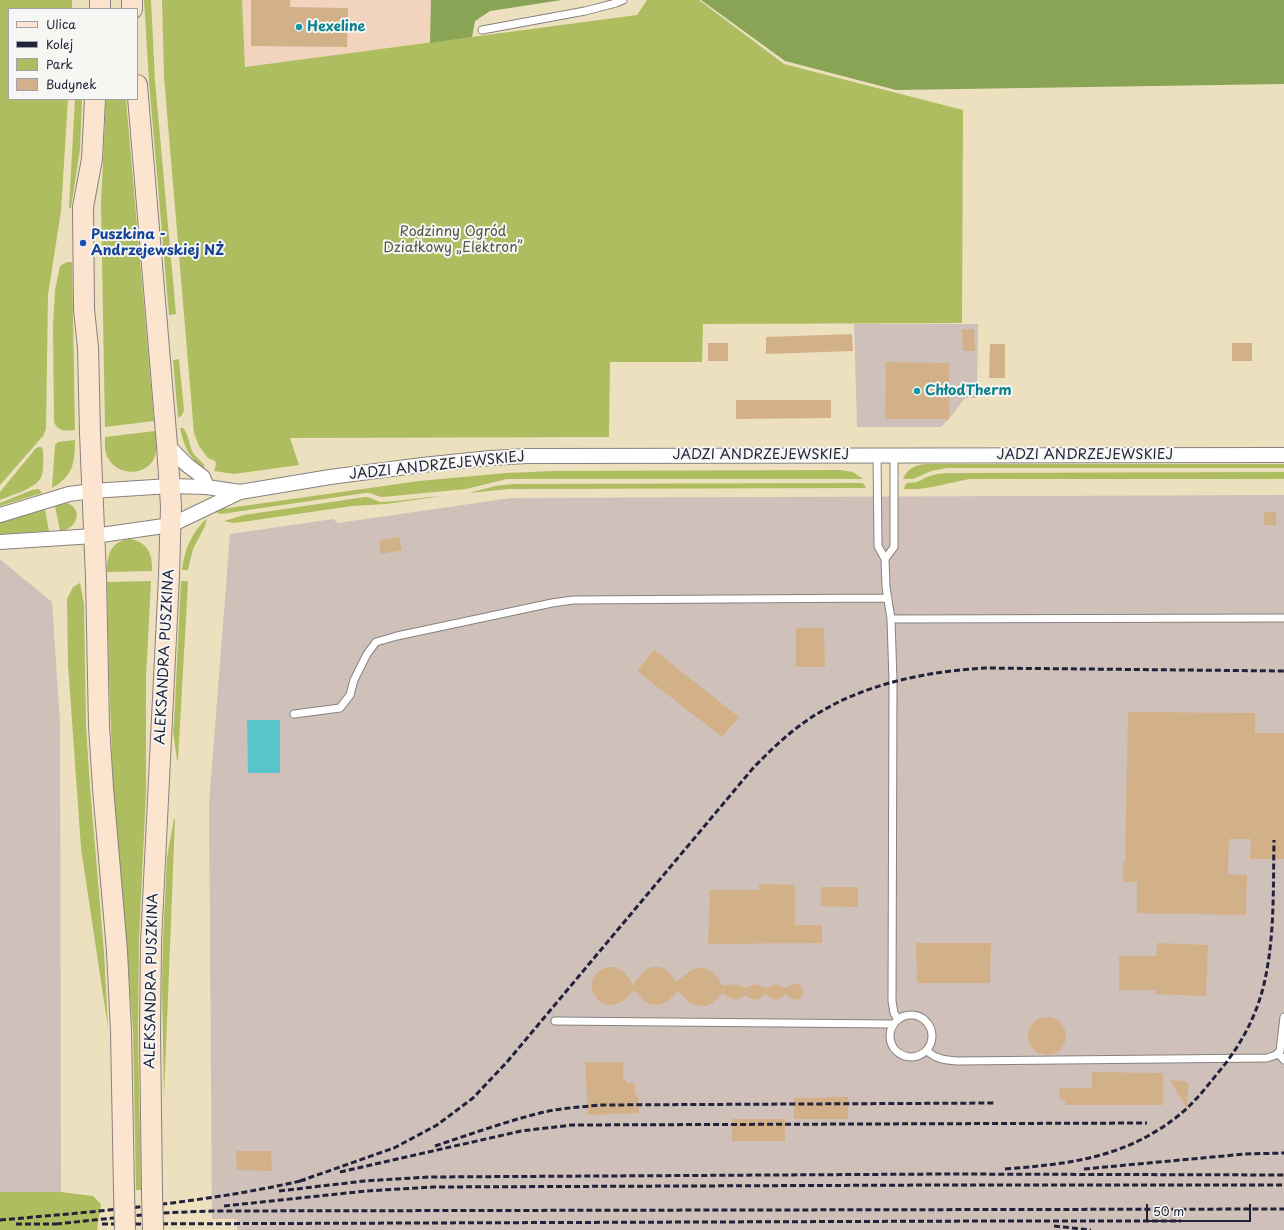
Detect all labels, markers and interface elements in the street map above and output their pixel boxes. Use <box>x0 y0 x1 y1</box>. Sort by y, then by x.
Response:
legend <box>8 8 138 100</box>
text: Ulica <box>46 15 76 33</box>
place label: Hexeline <box>307 19 365 35</box>
marker: Hexeline <box>294 22 304 32</box>
text: Kolej <box>46 35 73 53</box>
text: Park <box>46 55 73 73</box>
text: Budynek <box>46 75 96 93</box>
park label: Rodzinny Ogród Działkowy „Elektron” <box>383 224 523 256</box>
place label: Puszkina - Andrzejewskiej NŻ <box>91 227 224 260</box>
marker: Puszkina - Andrzejewskiej NŻ <box>78 238 88 248</box>
place label: ChłodTherm <box>925 383 1011 399</box>
marker: ChłodTherm <box>912 386 922 396</box>
street label: JADZI ANDRZEJEWSKIEJ <box>673 447 849 463</box>
street label: JADZI ANDRZEJEWSKIEJ <box>997 447 1173 463</box>
street label: JADZI ANDRZEJEWSKIEJ <box>348 448 526 484</box>
street label: ALEKSANDRA PUSZKINA <box>152 569 178 745</box>
street label: ALEKSANDRA PUSZKINA <box>142 893 162 1069</box>
scale bar <box>1148 1196 1253 1222</box>
text: 50 m <box>1153 1202 1184 1220</box>

